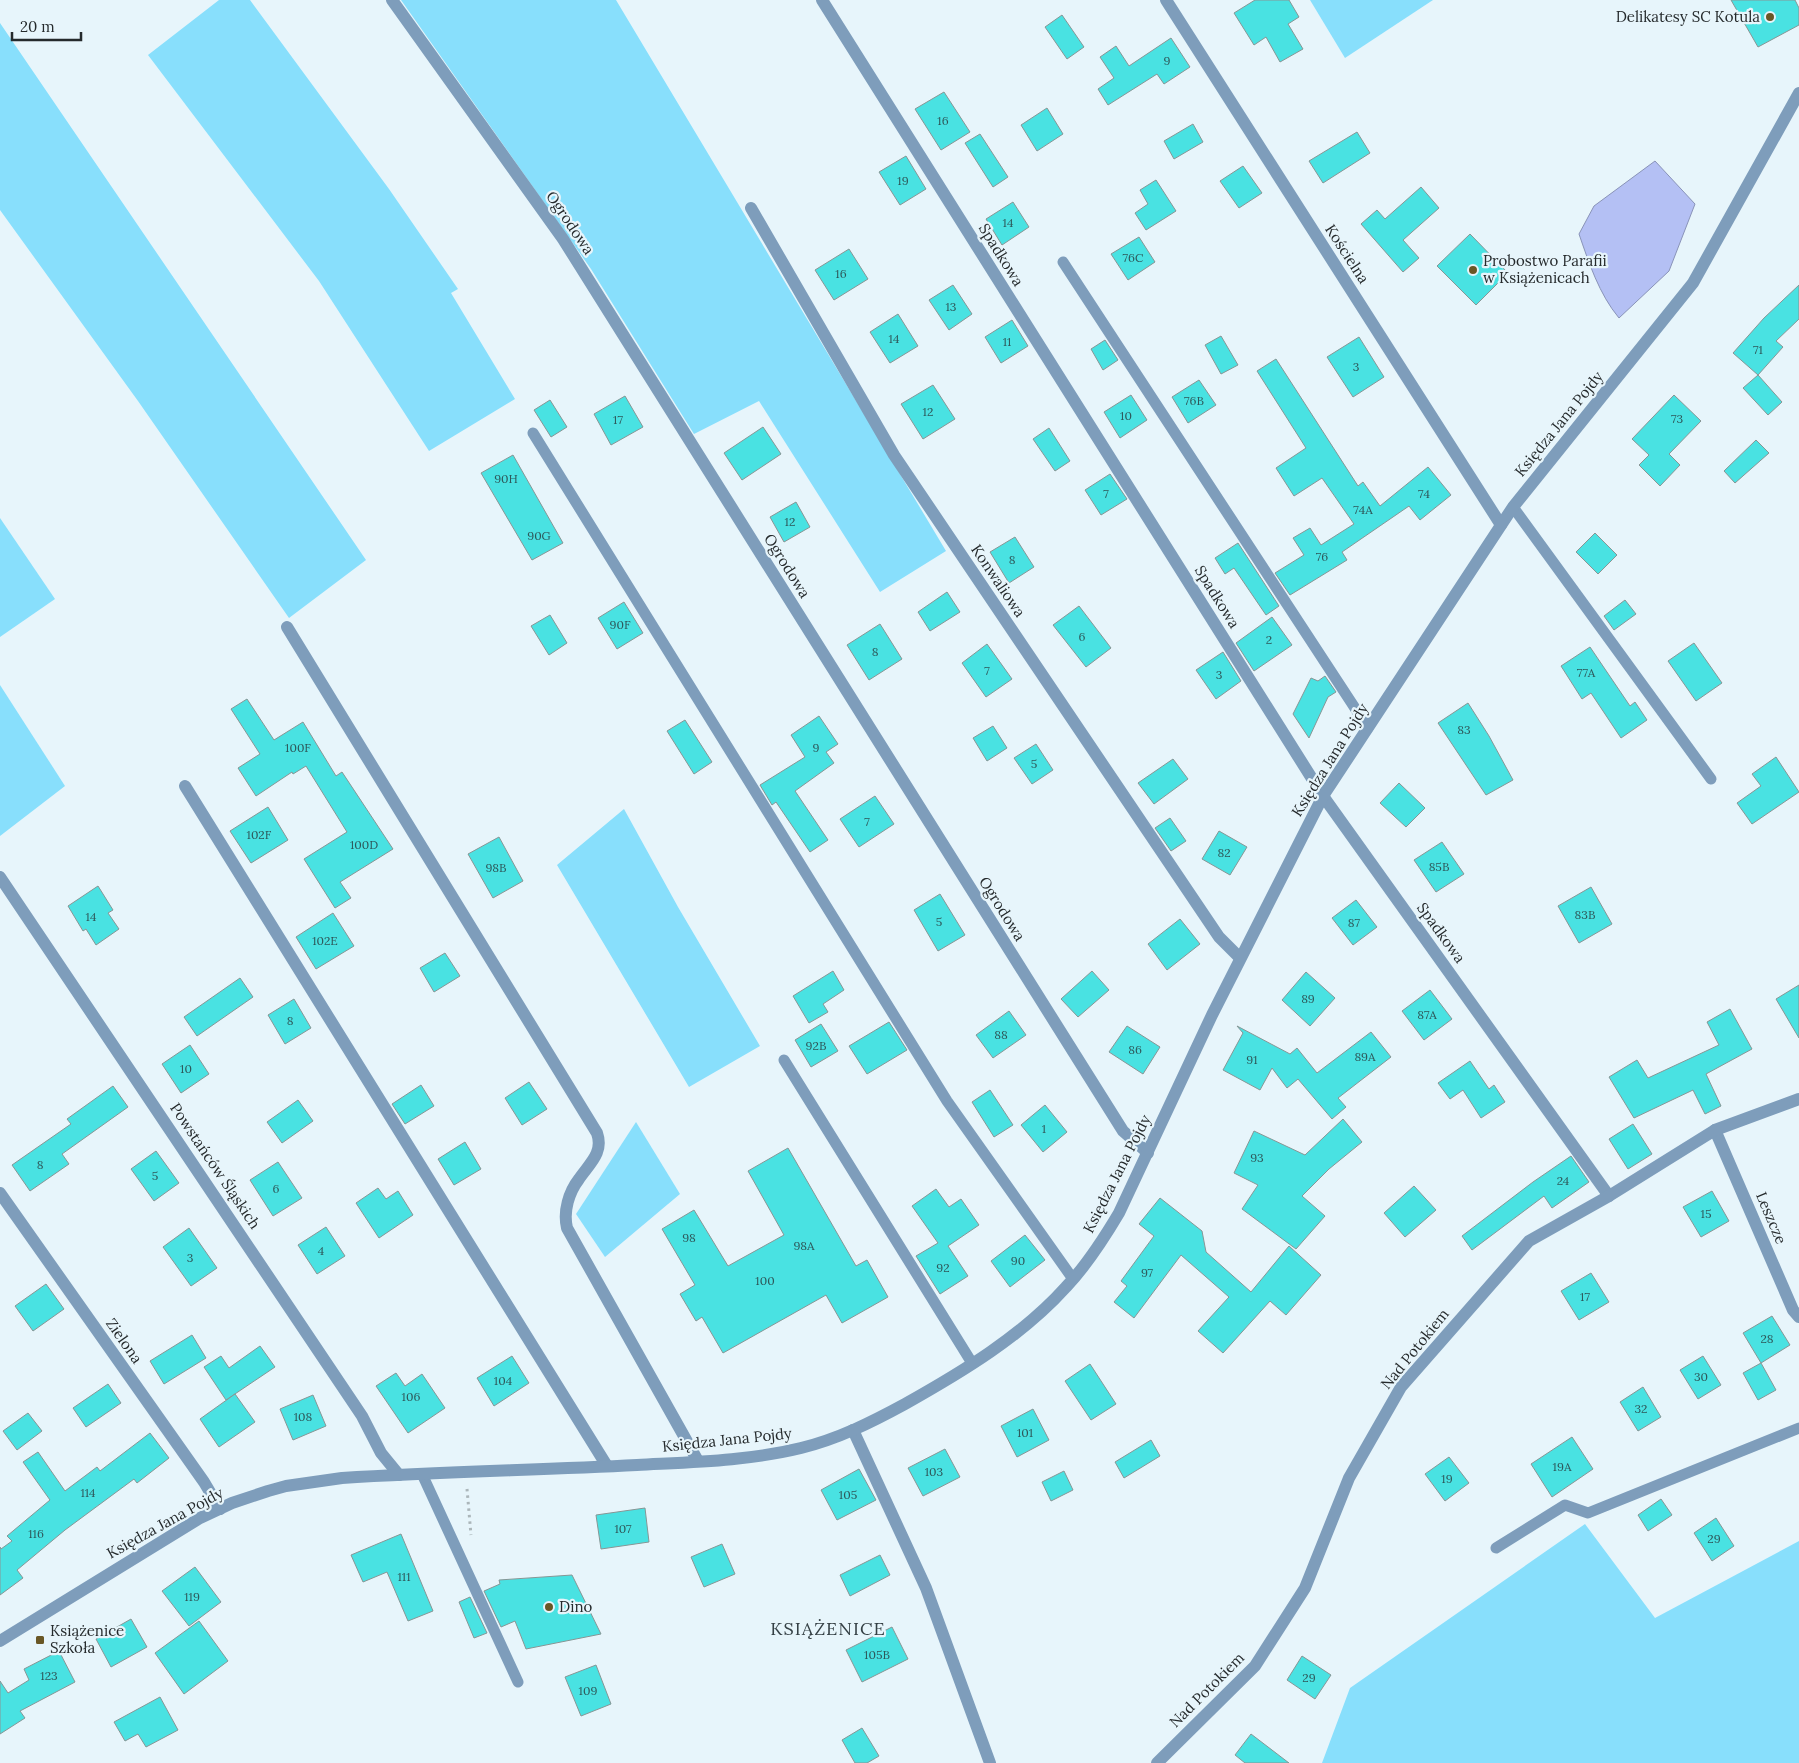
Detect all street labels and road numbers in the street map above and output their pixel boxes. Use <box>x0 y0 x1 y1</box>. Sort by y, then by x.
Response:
street label: Ogrodowa <box>542 187 599 258</box>
street label: Spadkowa <box>975 220 1028 290</box>
street label: Kościelna <box>1321 220 1374 287</box>
street label: Księdza Jana Pojdy <box>1510 367 1607 480</box>
street label: Ogrodowa <box>760 530 815 602</box>
street label: Konwaliowa <box>967 541 1030 621</box>
street label: Spadkowa <box>1191 562 1244 632</box>
street label: Księdza Jana Pojdy <box>1287 699 1372 820</box>
street label: Ogrodowa <box>975 873 1030 945</box>
street label: Spadkowa <box>1413 899 1470 967</box>
street label: Powstańców Śląskich <box>166 1099 265 1232</box>
street label: Księdza Jana Pojdy <box>1079 1111 1155 1236</box>
street label: Leszcze <box>1752 1189 1791 1247</box>
street label: Nad Potokiem <box>1376 1305 1453 1393</box>
street label: Zielona <box>102 1314 147 1367</box>
street label: Księdza Jana Pojdy <box>661 1423 793 1456</box>
street label: Księdza Jana Pojdy <box>103 1483 226 1562</box>
street label: Nad Potokiem <box>1165 1648 1248 1731</box>

